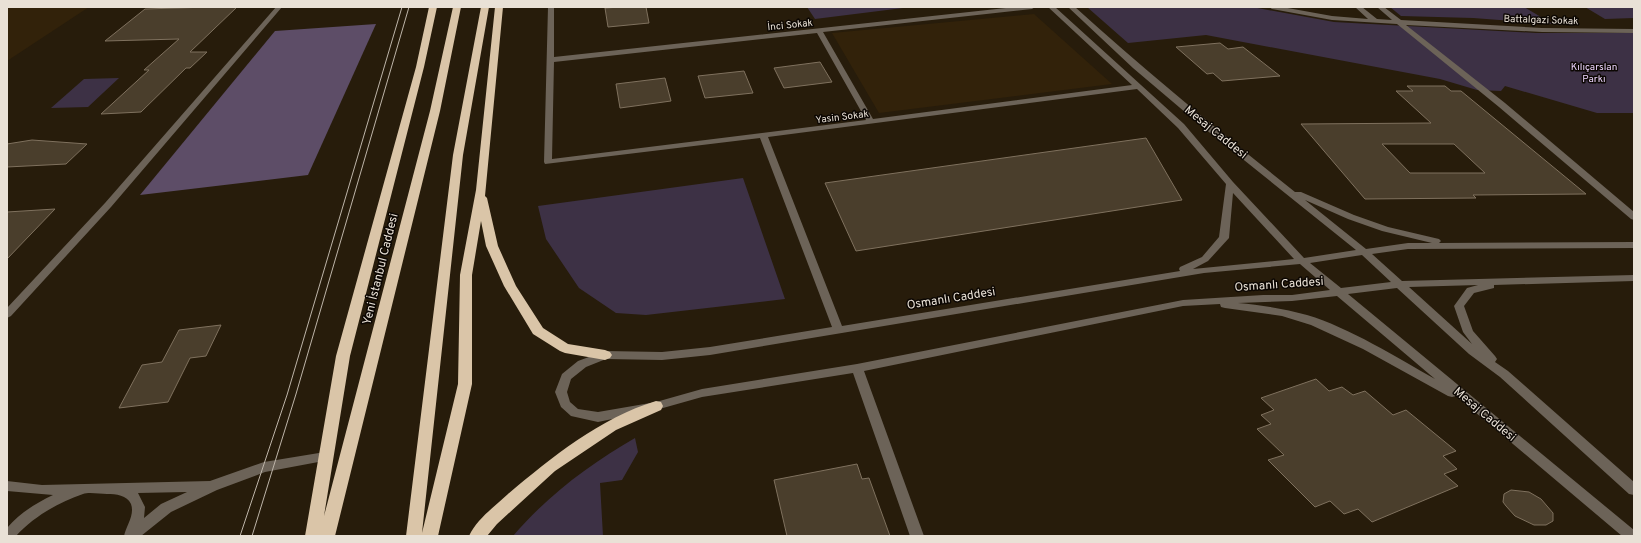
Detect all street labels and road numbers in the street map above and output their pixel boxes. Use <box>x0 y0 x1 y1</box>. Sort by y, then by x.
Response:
street label: Battalgazi Sokak <box>1503 13 1579 28</box>
street label: İnci Sokak <box>767 17 813 34</box>
street label: Mesaj Caddesi <box>1180 102 1250 163</box>
street label: Yasin Sokak <box>815 108 869 127</box>
street label: Yeni İstanbul Caddesi <box>359 212 403 327</box>
street label: Osmanlı Caddesi <box>1234 274 1324 296</box>
street label: Osmanlı Caddesi <box>906 284 997 314</box>
street label: Mesaj Caddesi <box>1450 384 1519 446</box>

